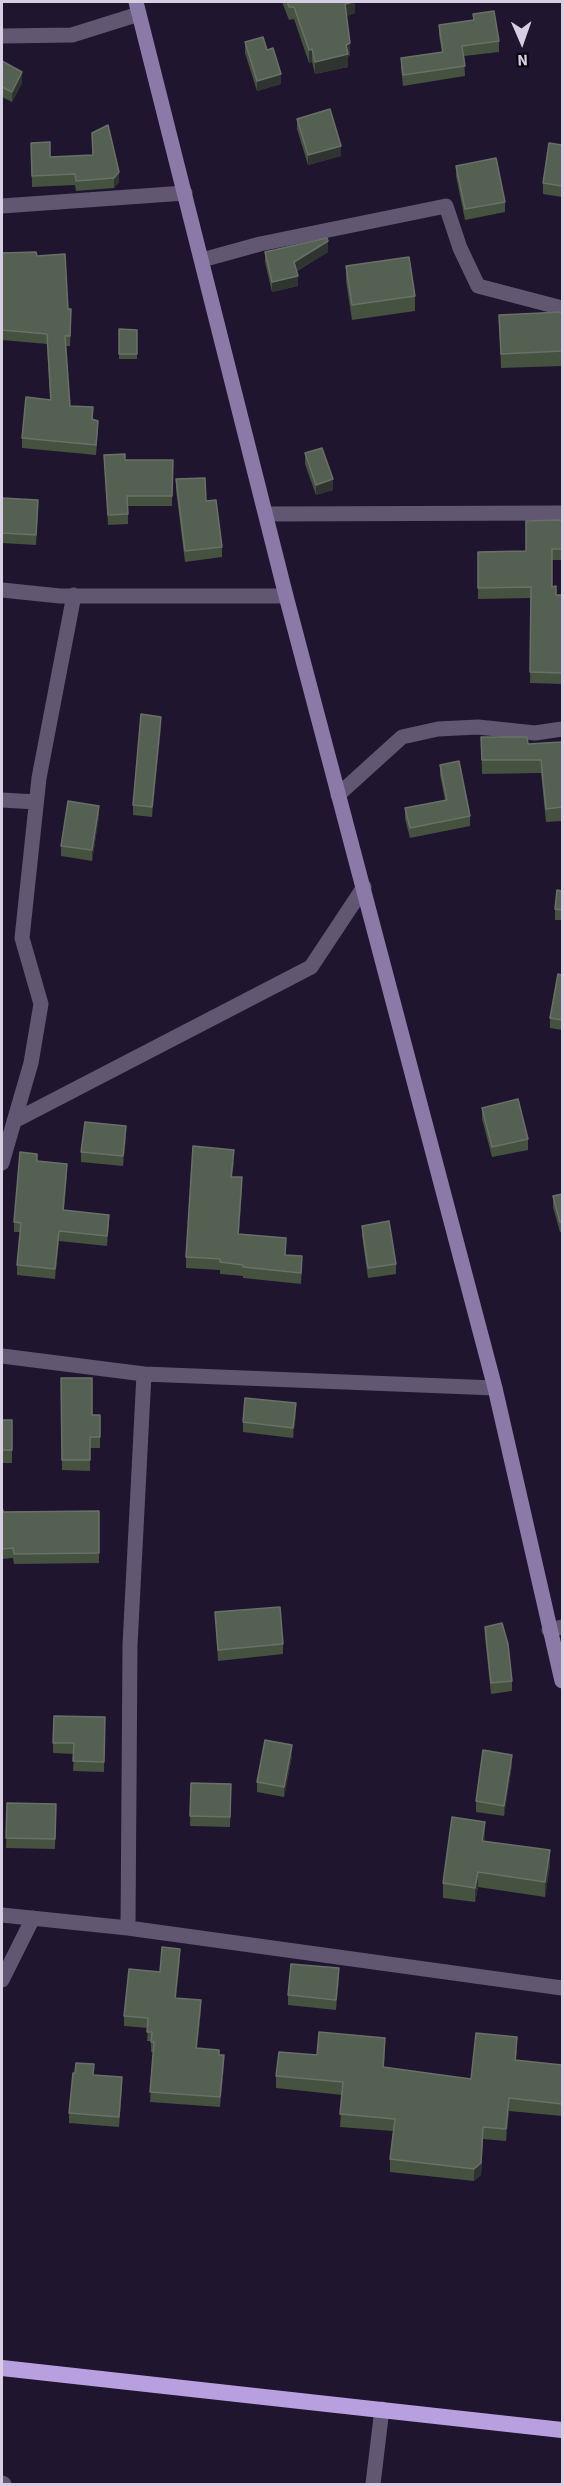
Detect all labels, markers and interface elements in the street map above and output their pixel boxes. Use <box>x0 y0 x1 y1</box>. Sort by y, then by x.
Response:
north arrow <box>492 12 552 72</box>
text: N <box>517 49 528 71</box>

